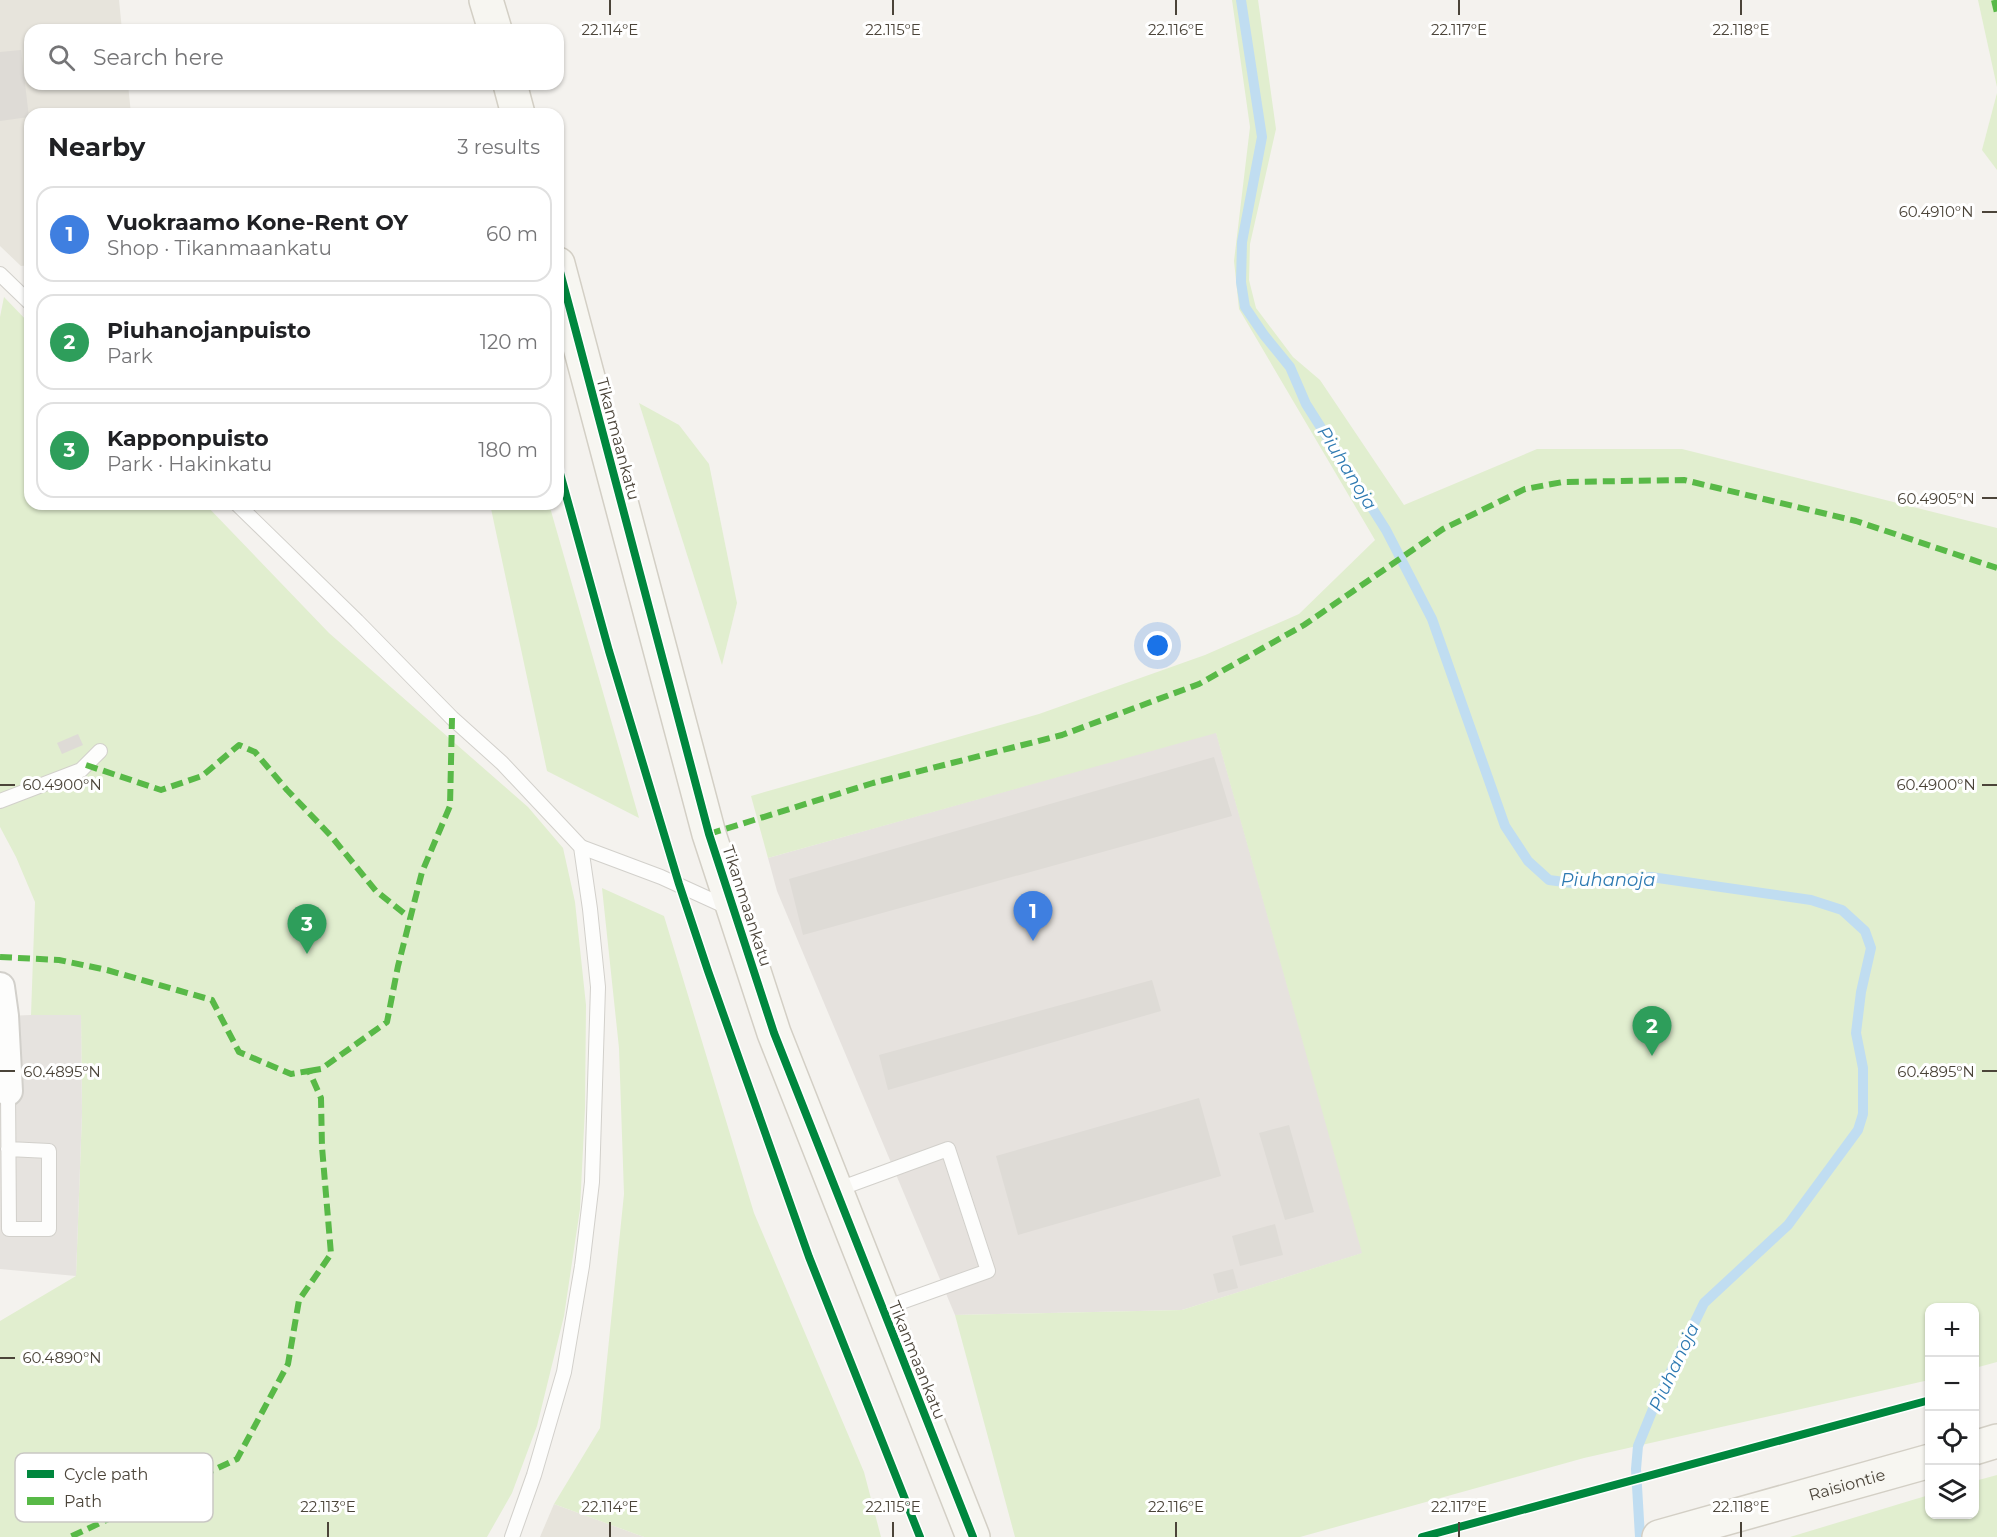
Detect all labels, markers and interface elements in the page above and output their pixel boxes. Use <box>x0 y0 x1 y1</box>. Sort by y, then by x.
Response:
text: 22.114°E <box>582 20 638 39</box>
text: 22.115°E <box>865 20 921 39</box>
text: 22.116°E <box>1148 20 1204 39</box>
text: 22.117°E <box>1431 20 1487 39</box>
text: 22.118°E <box>1713 20 1769 39</box>
search box <box>24 24 564 90</box>
icon: search <box>45 41 78 74</box>
text: Search here <box>93 44 224 71</box>
text: Nearby <box>48 131 145 163</box>
text: 3 results <box>457 135 540 159</box>
text: 60.4910°N <box>1899 202 1973 221</box>
text: Vuokraamo Kone-Rent OY <box>107 209 408 236</box>
text: 1 <box>66 222 73 246</box>
text: 60 m <box>486 222 538 246</box>
text: Shop · Tikanmaankatu <box>107 236 332 260</box>
text: Piuhanojanpuisto <box>107 317 311 344</box>
text: 2 <box>64 330 75 354</box>
text: 120 m <box>480 330 538 354</box>
text: Park <box>107 344 153 368</box>
street label: Tikanmaankatu <box>593 376 643 502</box>
water label: Piuhanoja <box>1313 422 1381 514</box>
text: Kapponpuisto <box>107 425 269 452</box>
text: 3 <box>64 438 75 462</box>
text: 180 m <box>478 438 538 462</box>
text: Park · Hakinkatu <box>107 452 272 476</box>
text: 60.4905°N <box>1897 489 1975 508</box>
your location <box>1143 631 1172 660</box>
text: 60.4900°N <box>22 775 102 794</box>
text: 60.4900°N <box>1896 775 1976 794</box>
street label: Tikanmaankatu <box>719 843 775 969</box>
water label: Piuhanoja <box>1561 869 1655 891</box>
pin: 1 <box>1014 892 1052 941</box>
pin: 3 <box>288 904 326 954</box>
pin: 2 <box>1632 1006 1672 1056</box>
text: 60.4895°N <box>23 1062 101 1081</box>
text: 60.4895°N <box>1897 1062 1975 1081</box>
street label: Tikanmaankatu <box>885 1298 949 1422</box>
map controls <box>1925 1303 1979 1519</box>
button: + <box>1925 1303 1979 1357</box>
water label: Piuhanoja <box>1644 1319 1704 1415</box>
text: 60.4890°N <box>22 1348 102 1367</box>
button: − <box>1925 1357 1979 1411</box>
button: locate <box>1925 1411 1979 1465</box>
legend <box>15 1453 213 1522</box>
text: Cycle path <box>64 1465 148 1484</box>
street label: Raisiontie <box>1806 1465 1887 1504</box>
button: layers <box>1925 1465 1979 1519</box>
text: Path <box>64 1492 102 1511</box>
text: 22.113°E <box>300 1497 356 1516</box>
text: 22.114°E <box>582 1497 638 1516</box>
text: 22.115°E <box>865 1497 921 1516</box>
text: 22.116°E <box>1148 1497 1204 1516</box>
text: 22.117°E <box>1431 1497 1487 1516</box>
text: 22.118°E <box>1713 1497 1769 1516</box>

